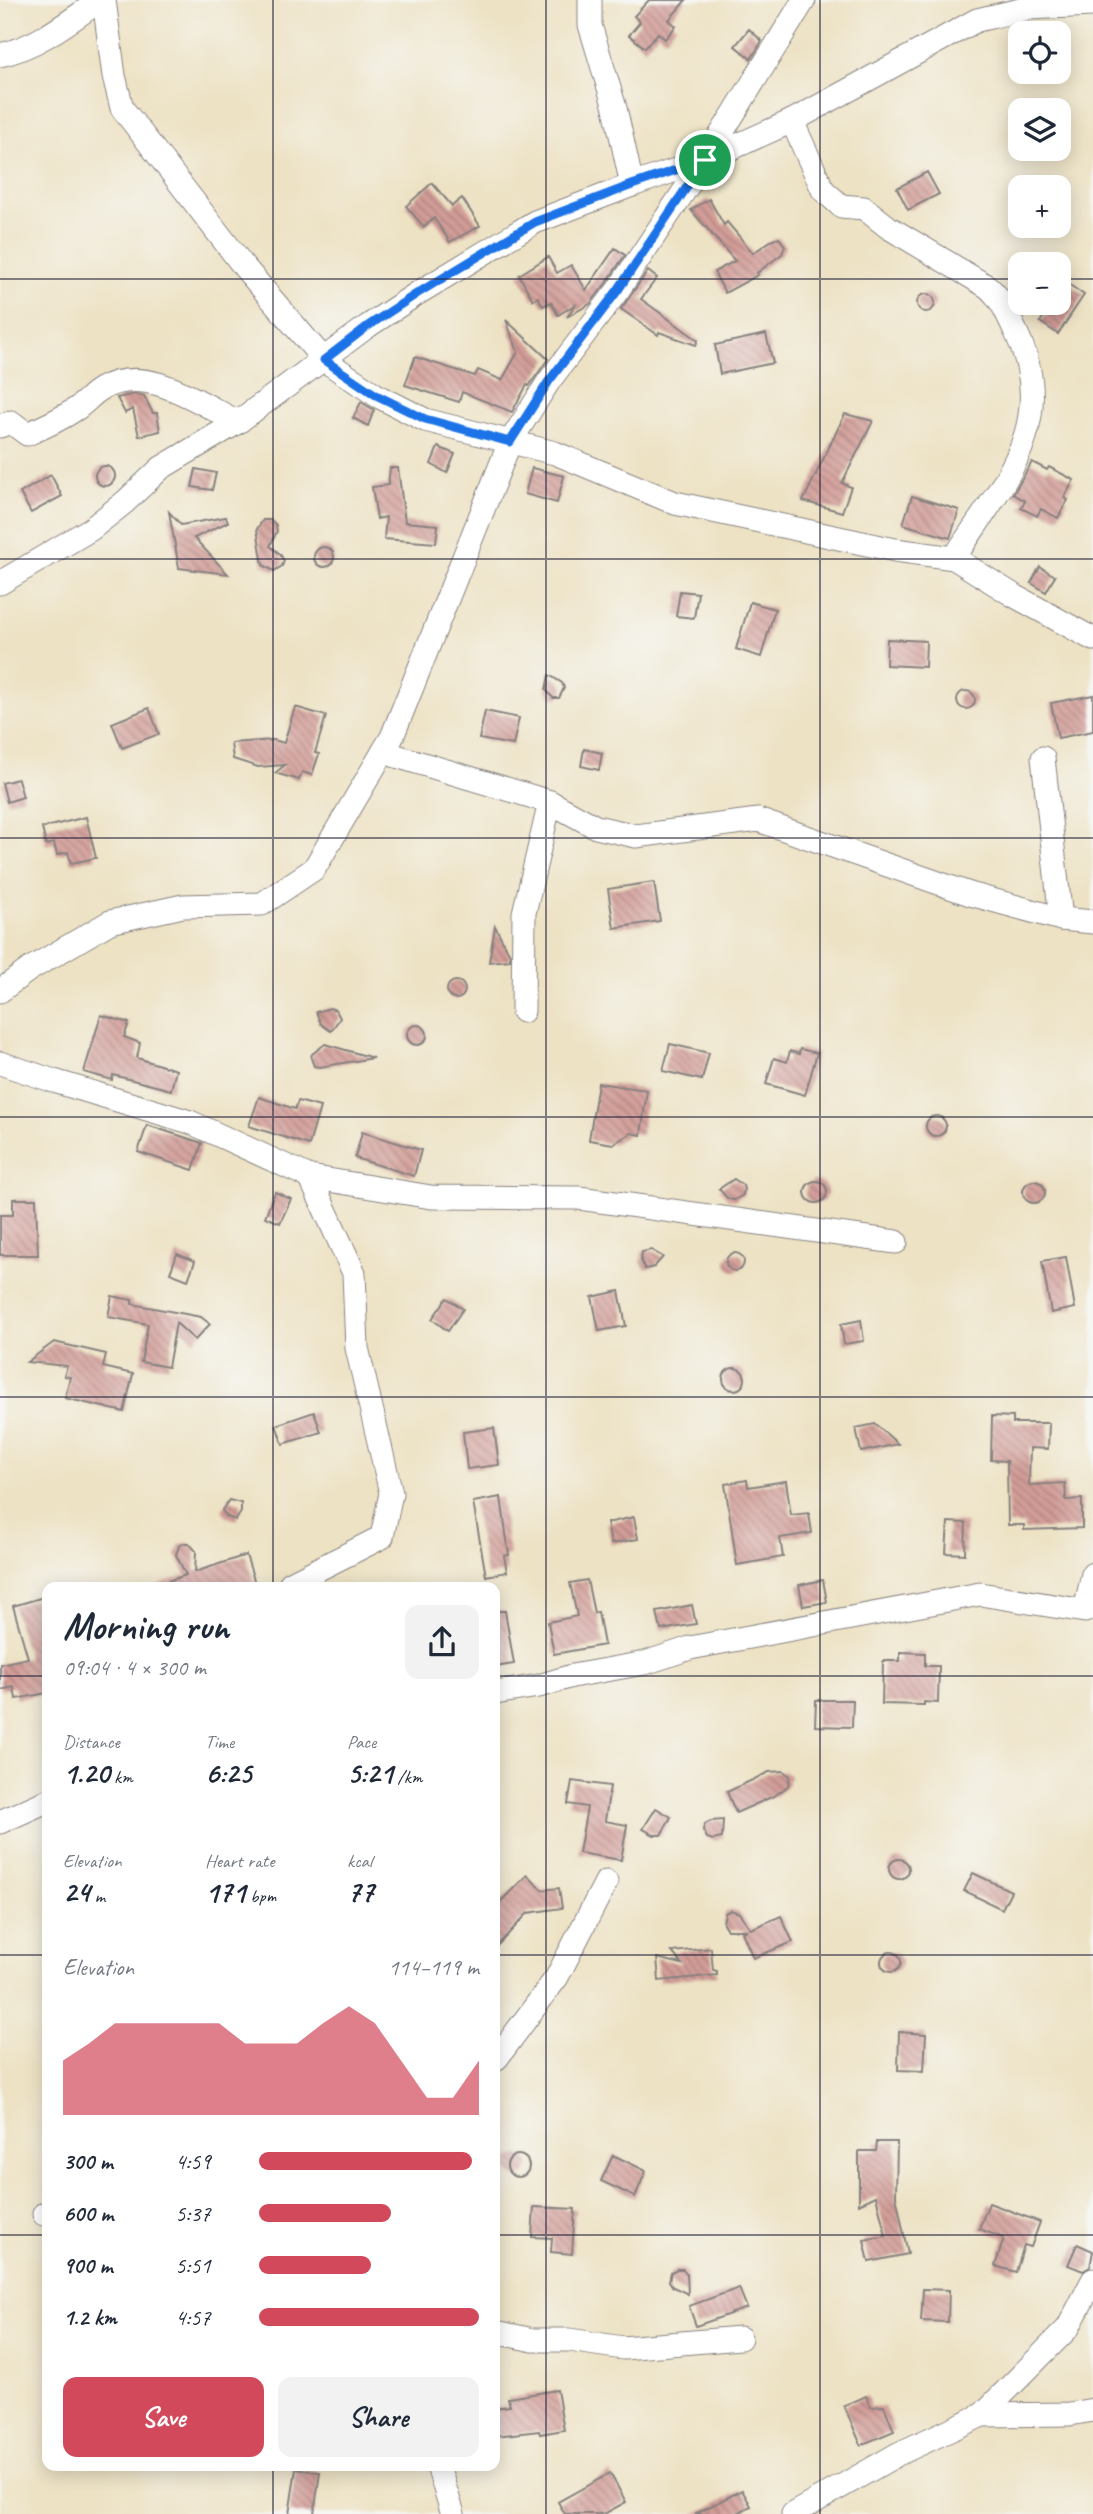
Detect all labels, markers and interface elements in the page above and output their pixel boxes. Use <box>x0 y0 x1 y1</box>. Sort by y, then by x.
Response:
map controls <box>1008 21 1071 315</box>
button: locate <box>1008 21 1071 84</box>
button: layers <box>1008 98 1071 161</box>
pin <box>675 130 735 190</box>
icon: arrive <box>686 141 724 179</box>
button: + <box>1008 175 1071 238</box>
button: − <box>1008 252 1071 315</box>
text: Morning run <box>63 1603 229 1650</box>
button: share <box>405 1605 479 1679</box>
text: 09:04 · 4 × 300 m <box>63 1653 206 1682</box>
text: Distance <box>63 1730 120 1754</box>
text: Time <box>205 1730 234 1754</box>
text: Pace <box>347 1730 376 1754</box>
text: 1.20 <box>63 1754 109 1792</box>
text: 6:25 <box>205 1754 252 1792</box>
text: 5:21 <box>347 1754 393 1792</box>
text: km <box>109 1765 133 1789</box>
text: /km <box>393 1765 422 1789</box>
text: Elevation <box>63 1849 121 1873</box>
text: Heart rate <box>205 1849 274 1873</box>
text: kcal <box>347 1849 372 1873</box>
text: 24 <box>63 1873 90 1911</box>
text: 171 <box>205 1873 245 1911</box>
text: 77 <box>347 1873 374 1911</box>
text: m <box>90 1884 105 1908</box>
text: bpm <box>245 1884 276 1908</box>
text: Elevation <box>63 1953 134 1982</box>
text: 114–119 m <box>388 1953 479 1982</box>
text: 300 m <box>63 2147 113 2176</box>
text: 4:59 <box>175 2147 211 2176</box>
text: 600 m <box>63 2199 113 2228</box>
text: 5:37 <box>175 2199 211 2228</box>
text: 900 m <box>63 2251 112 2280</box>
text: 5:51 <box>175 2251 211 2280</box>
text: 1.2 km <box>63 2303 117 2332</box>
text: 4:57 <box>175 2303 211 2332</box>
button: Save <box>63 2377 264 2457</box>
button: Share <box>278 2377 479 2457</box>

